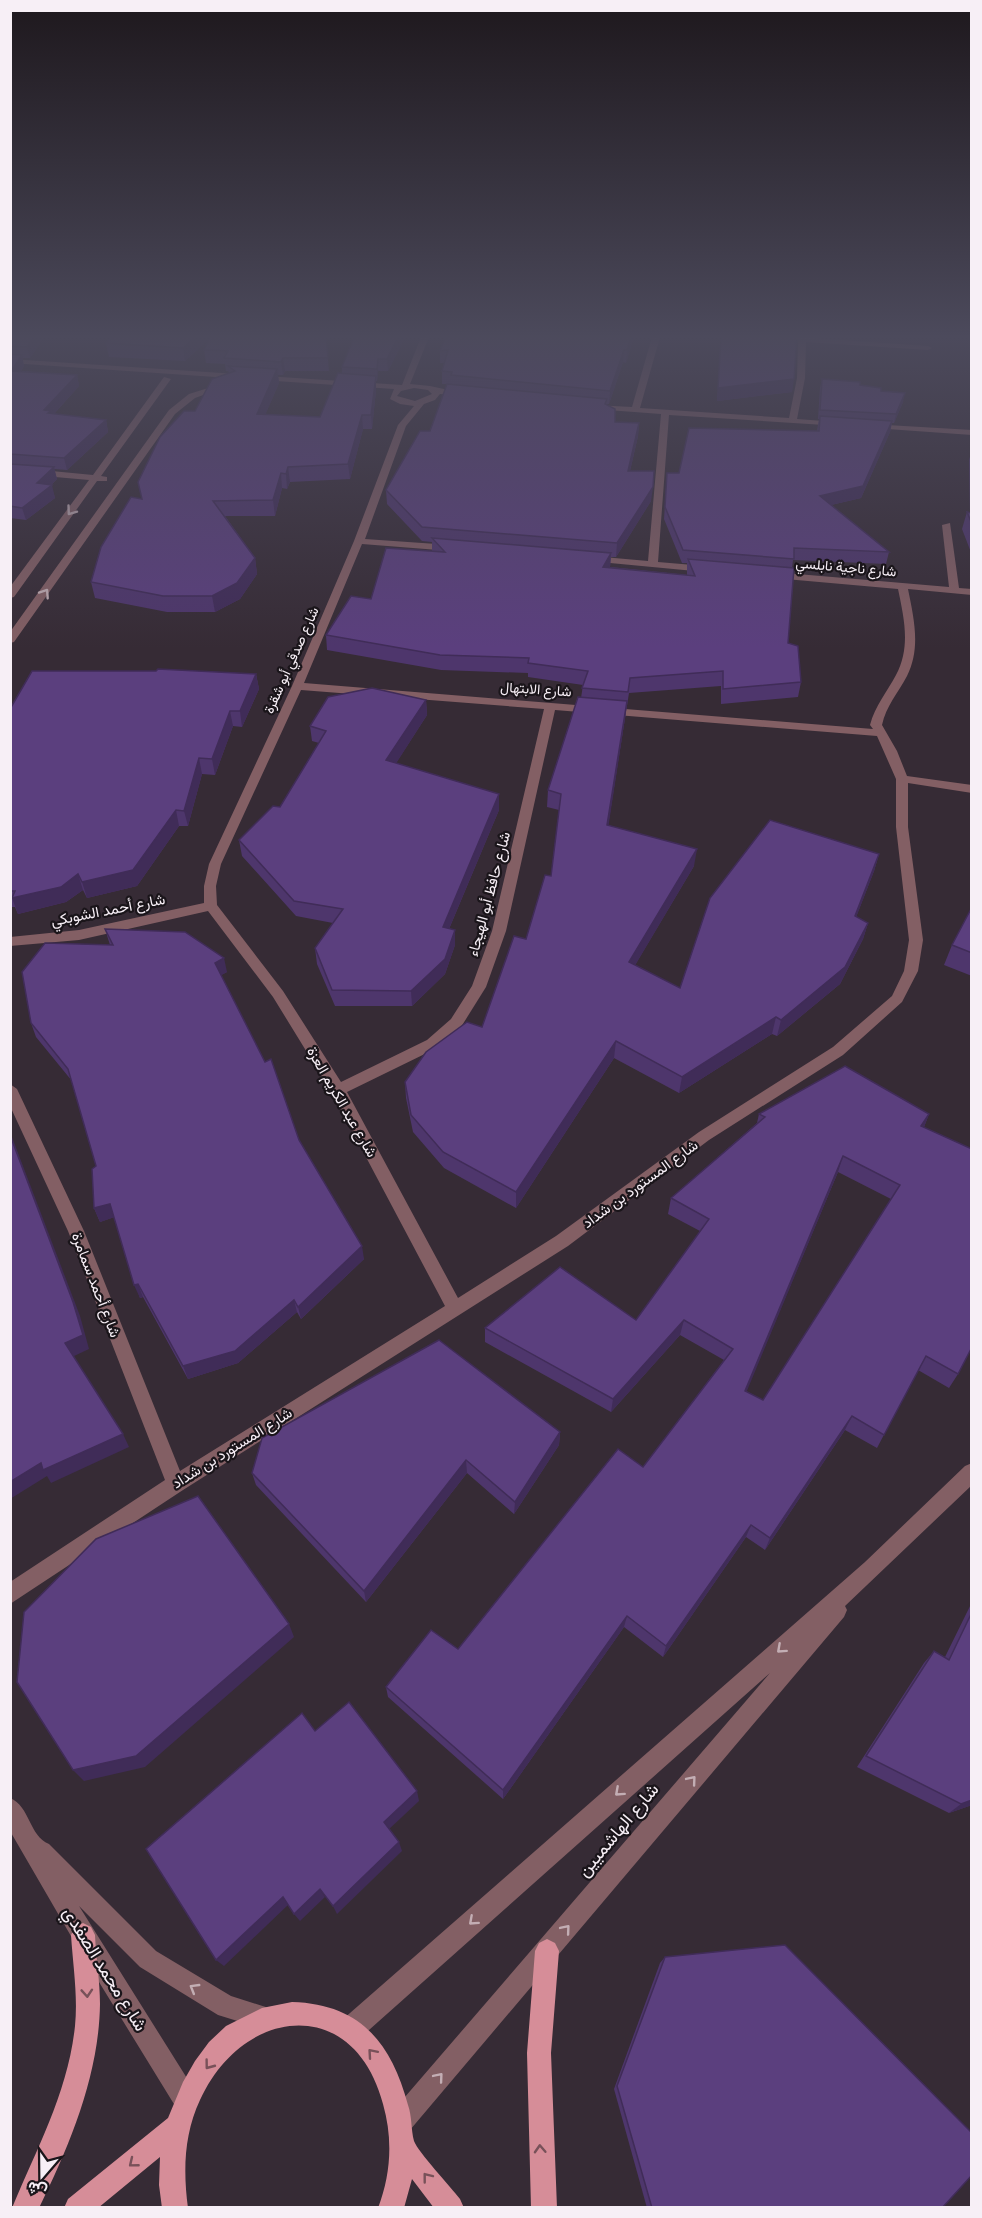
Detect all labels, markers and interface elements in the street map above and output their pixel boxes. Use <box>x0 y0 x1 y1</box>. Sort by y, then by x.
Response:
one-way arrow <box>67 505 78 516</box>
street label: شارع ناجية نابلسي <box>795 555 897 583</box>
one-way arrow <box>38 589 49 600</box>
street label: شارع صدقي أبو شقرة <box>260 604 325 717</box>
street label: شارع الابتهال <box>500 679 572 702</box>
street label: شارع حافظ أبو الهيجاء <box>464 830 516 959</box>
street label: شارع أحمد الشوبكي <box>49 890 168 934</box>
street label: شارع عبد الكريم العزة <box>301 1043 381 1162</box>
street label: شارع المستورد بن شداد <box>579 1136 703 1234</box>
street label: شارع أحمد سمامرة <box>66 1230 124 1341</box>
street label: شارع المستورد بن شداد <box>169 1404 297 1494</box>
one-way arrow <box>777 1642 788 1653</box>
one-way arrow <box>685 1776 696 1787</box>
street label: شارع الهاشميين <box>573 1779 664 1882</box>
one-way arrow <box>615 1785 626 1796</box>
street label: شارع محمد الصفدي <box>55 1903 152 2037</box>
one-way arrow <box>469 1914 480 1925</box>
one-way arrow <box>558 1925 569 1936</box>
one-way arrow <box>190 1984 200 1996</box>
one-way arrow <box>80 1989 93 1998</box>
one-way arrow <box>368 2049 379 2060</box>
one-way arrow <box>205 2058 216 2069</box>
one-way arrow <box>432 2073 443 2084</box>
one-way arrow <box>534 2145 547 2154</box>
north arrow <box>12 2146 72 2206</box>
one-way arrow <box>129 2155 140 2166</box>
one-way arrow <box>423 2173 434 2184</box>
text: ش <box>25 2177 49 2202</box>

